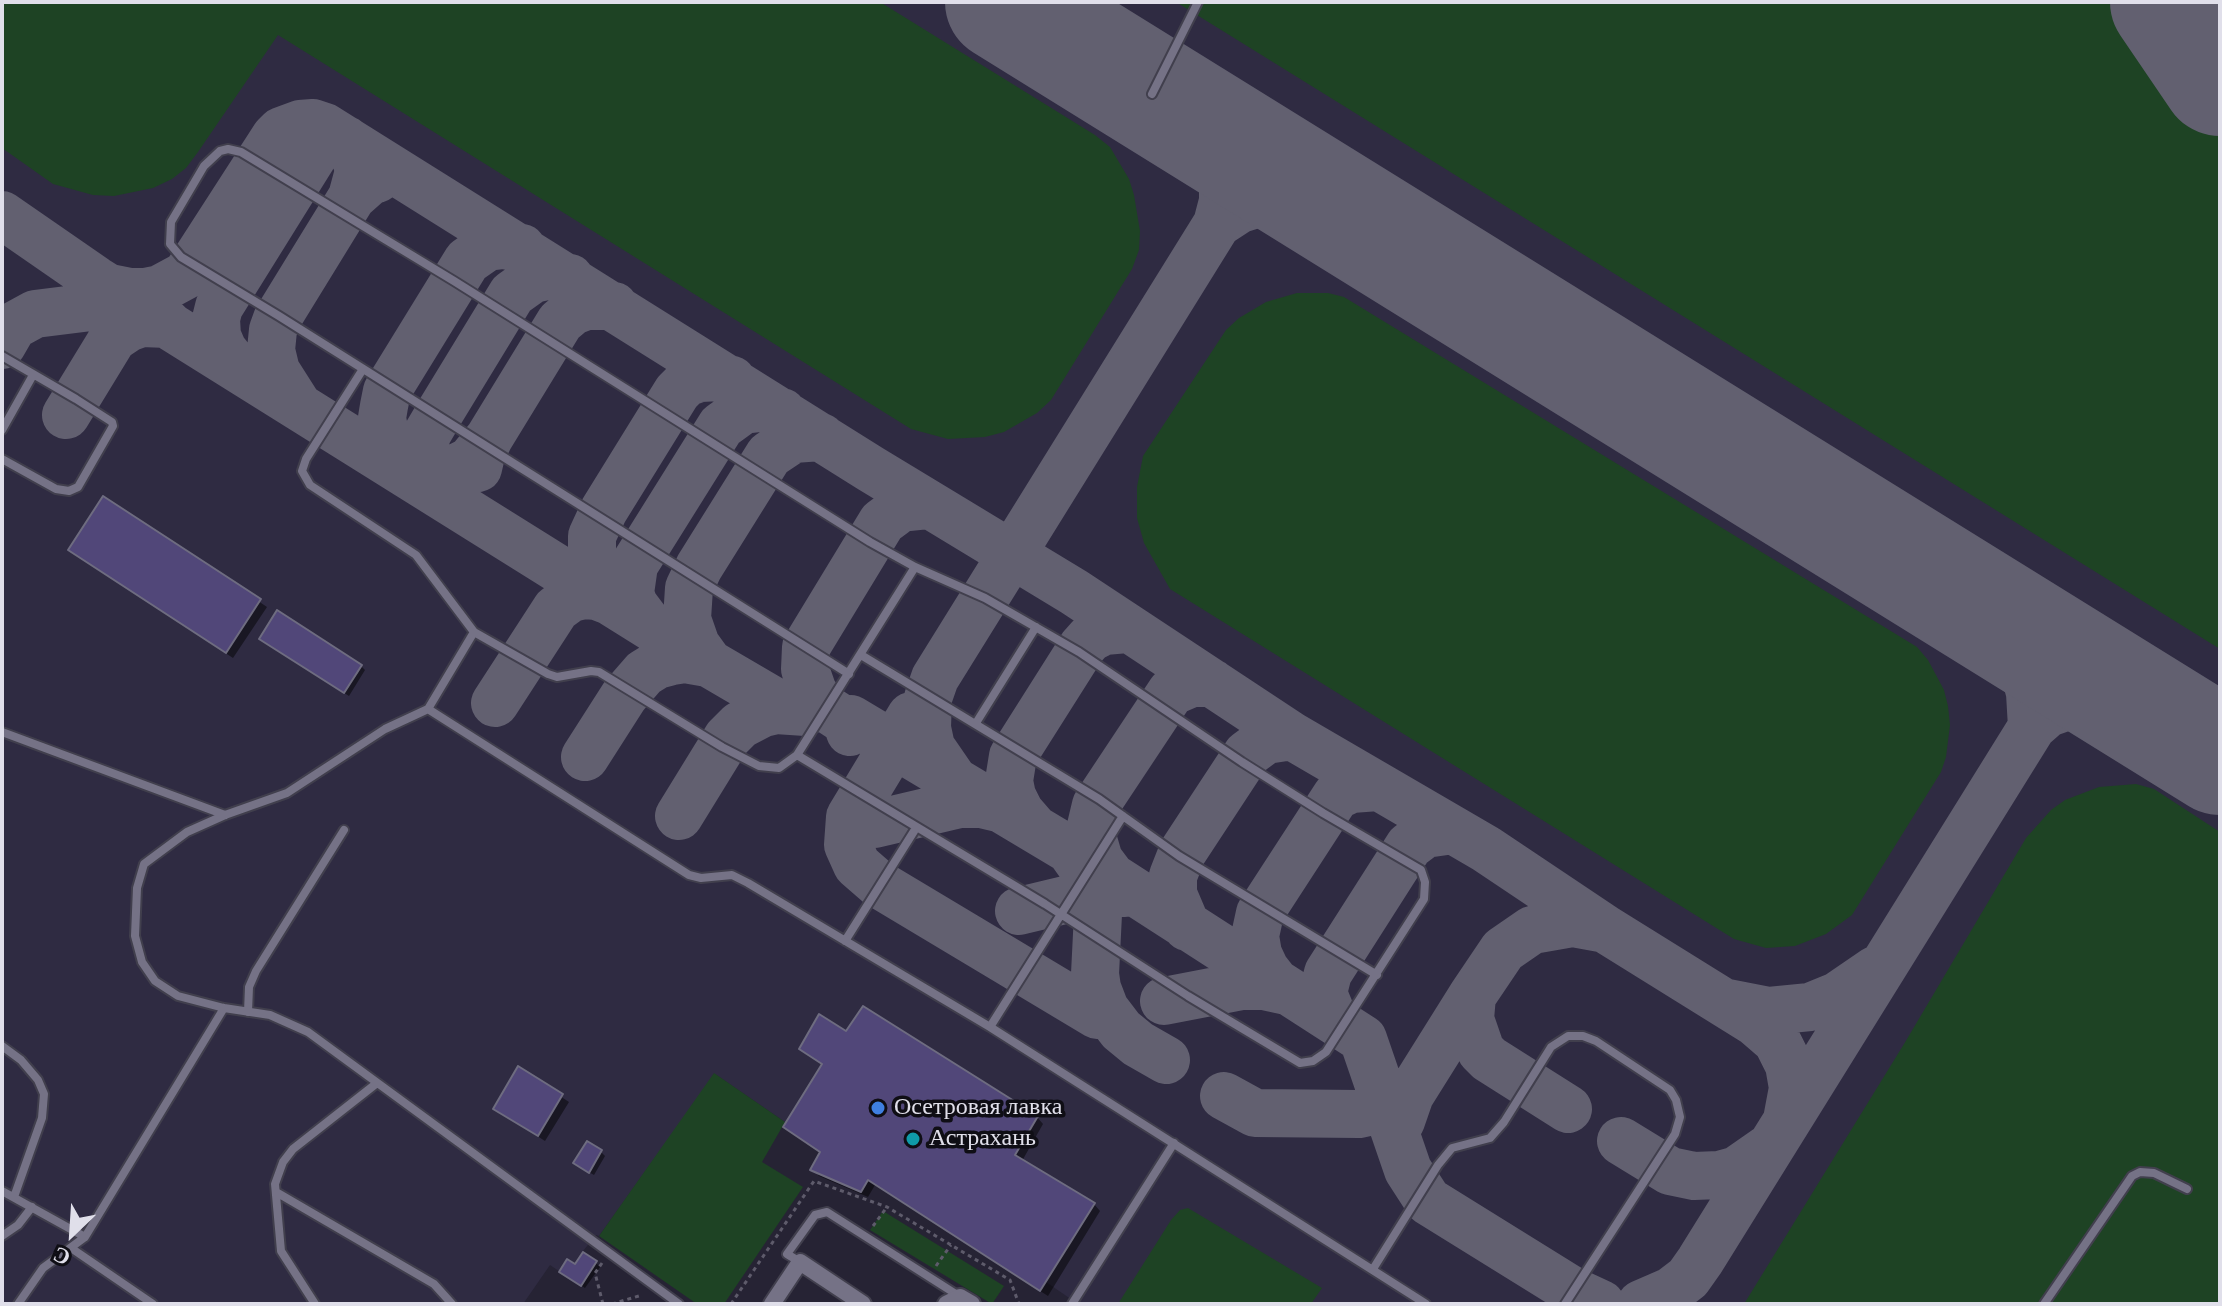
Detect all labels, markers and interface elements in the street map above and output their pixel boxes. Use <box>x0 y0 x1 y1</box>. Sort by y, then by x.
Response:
place label: Осетровая лавка <box>894 1094 1062 1122</box>
marker: Осетровая лавка <box>869 1099 887 1117</box>
place label: Астрахань <box>929 1125 1036 1153</box>
marker: Астрахань <box>904 1130 922 1148</box>
north arrow <box>32 1194 112 1274</box>
text: С <box>49 1242 74 1271</box>

